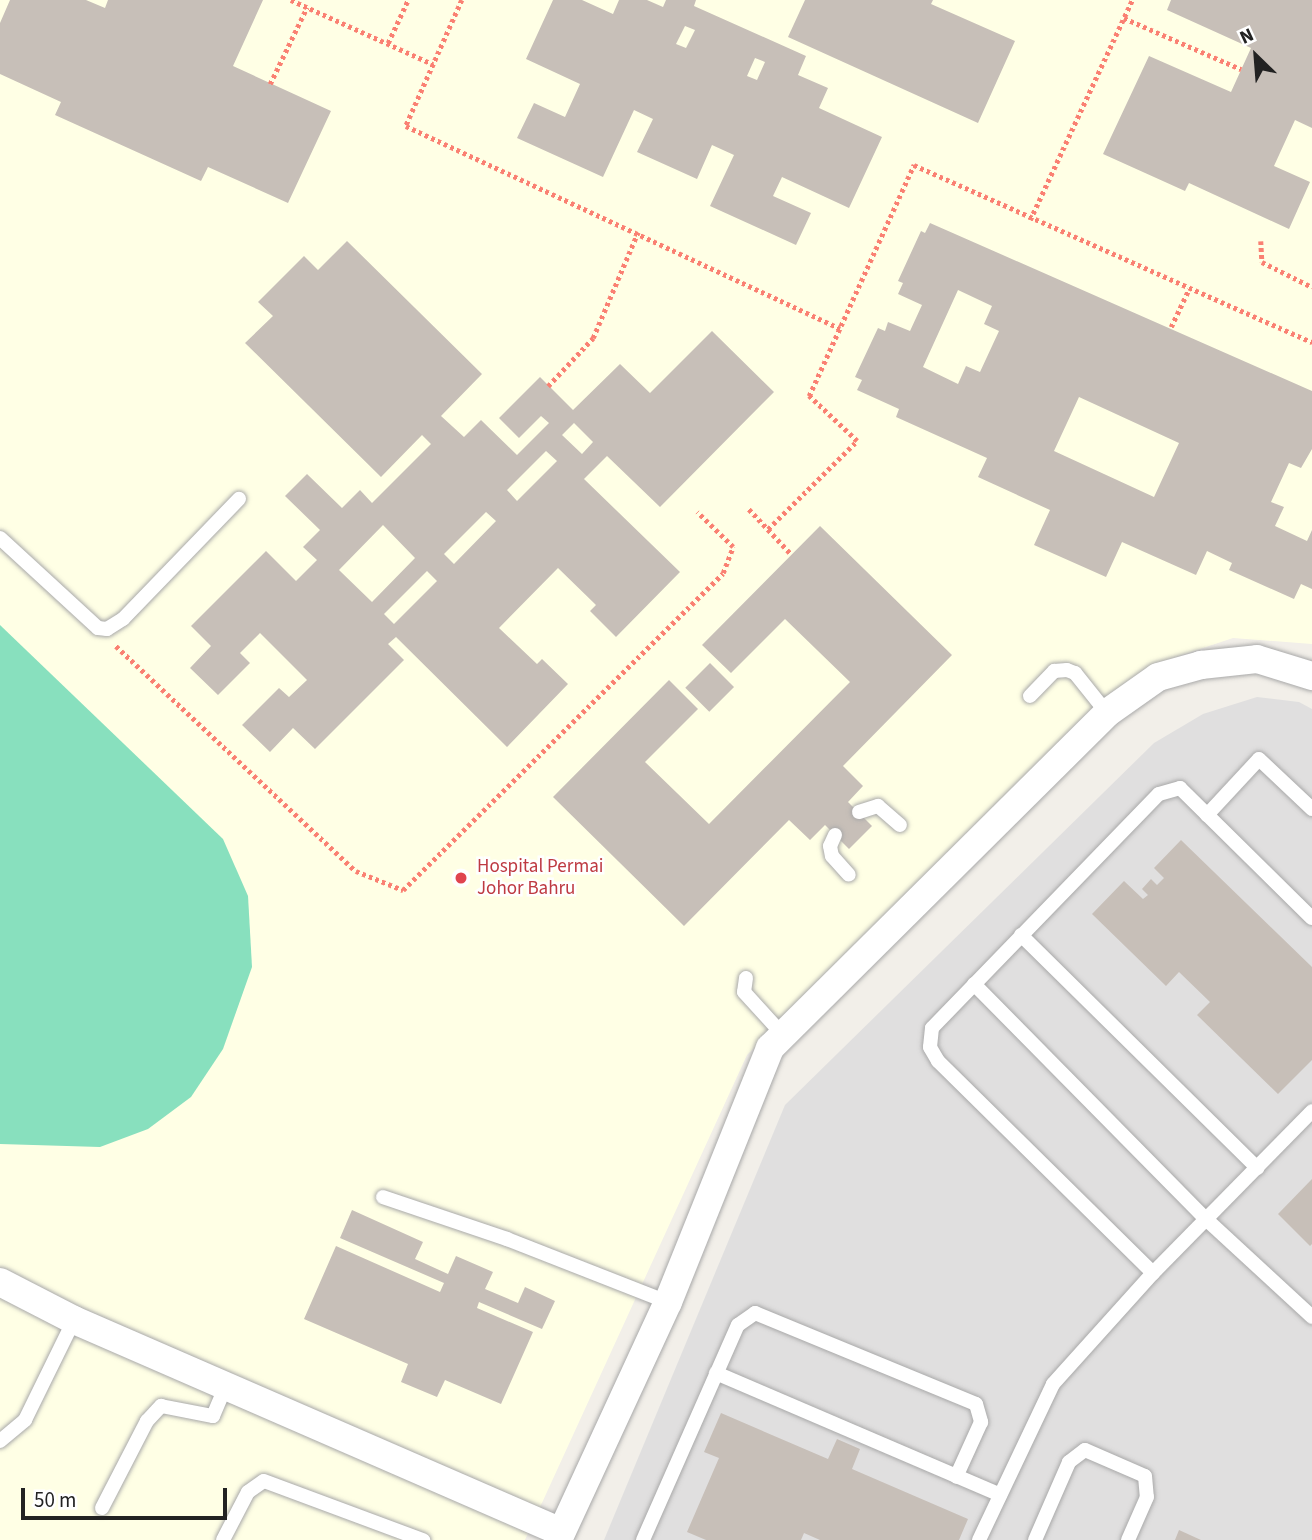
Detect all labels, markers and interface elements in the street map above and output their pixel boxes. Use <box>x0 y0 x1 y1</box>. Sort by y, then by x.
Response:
north arrow <box>1221 21 1291 91</box>
text: N <box>1235 22 1258 51</box>
place label: Hospital Permai Johor Bahru <box>477 856 603 900</box>
marker: Hospital Permai Johor Bahru <box>451 868 471 888</box>
scale bar <box>24 1474 231 1518</box>
text: 50 m <box>34 1485 76 1515</box>

